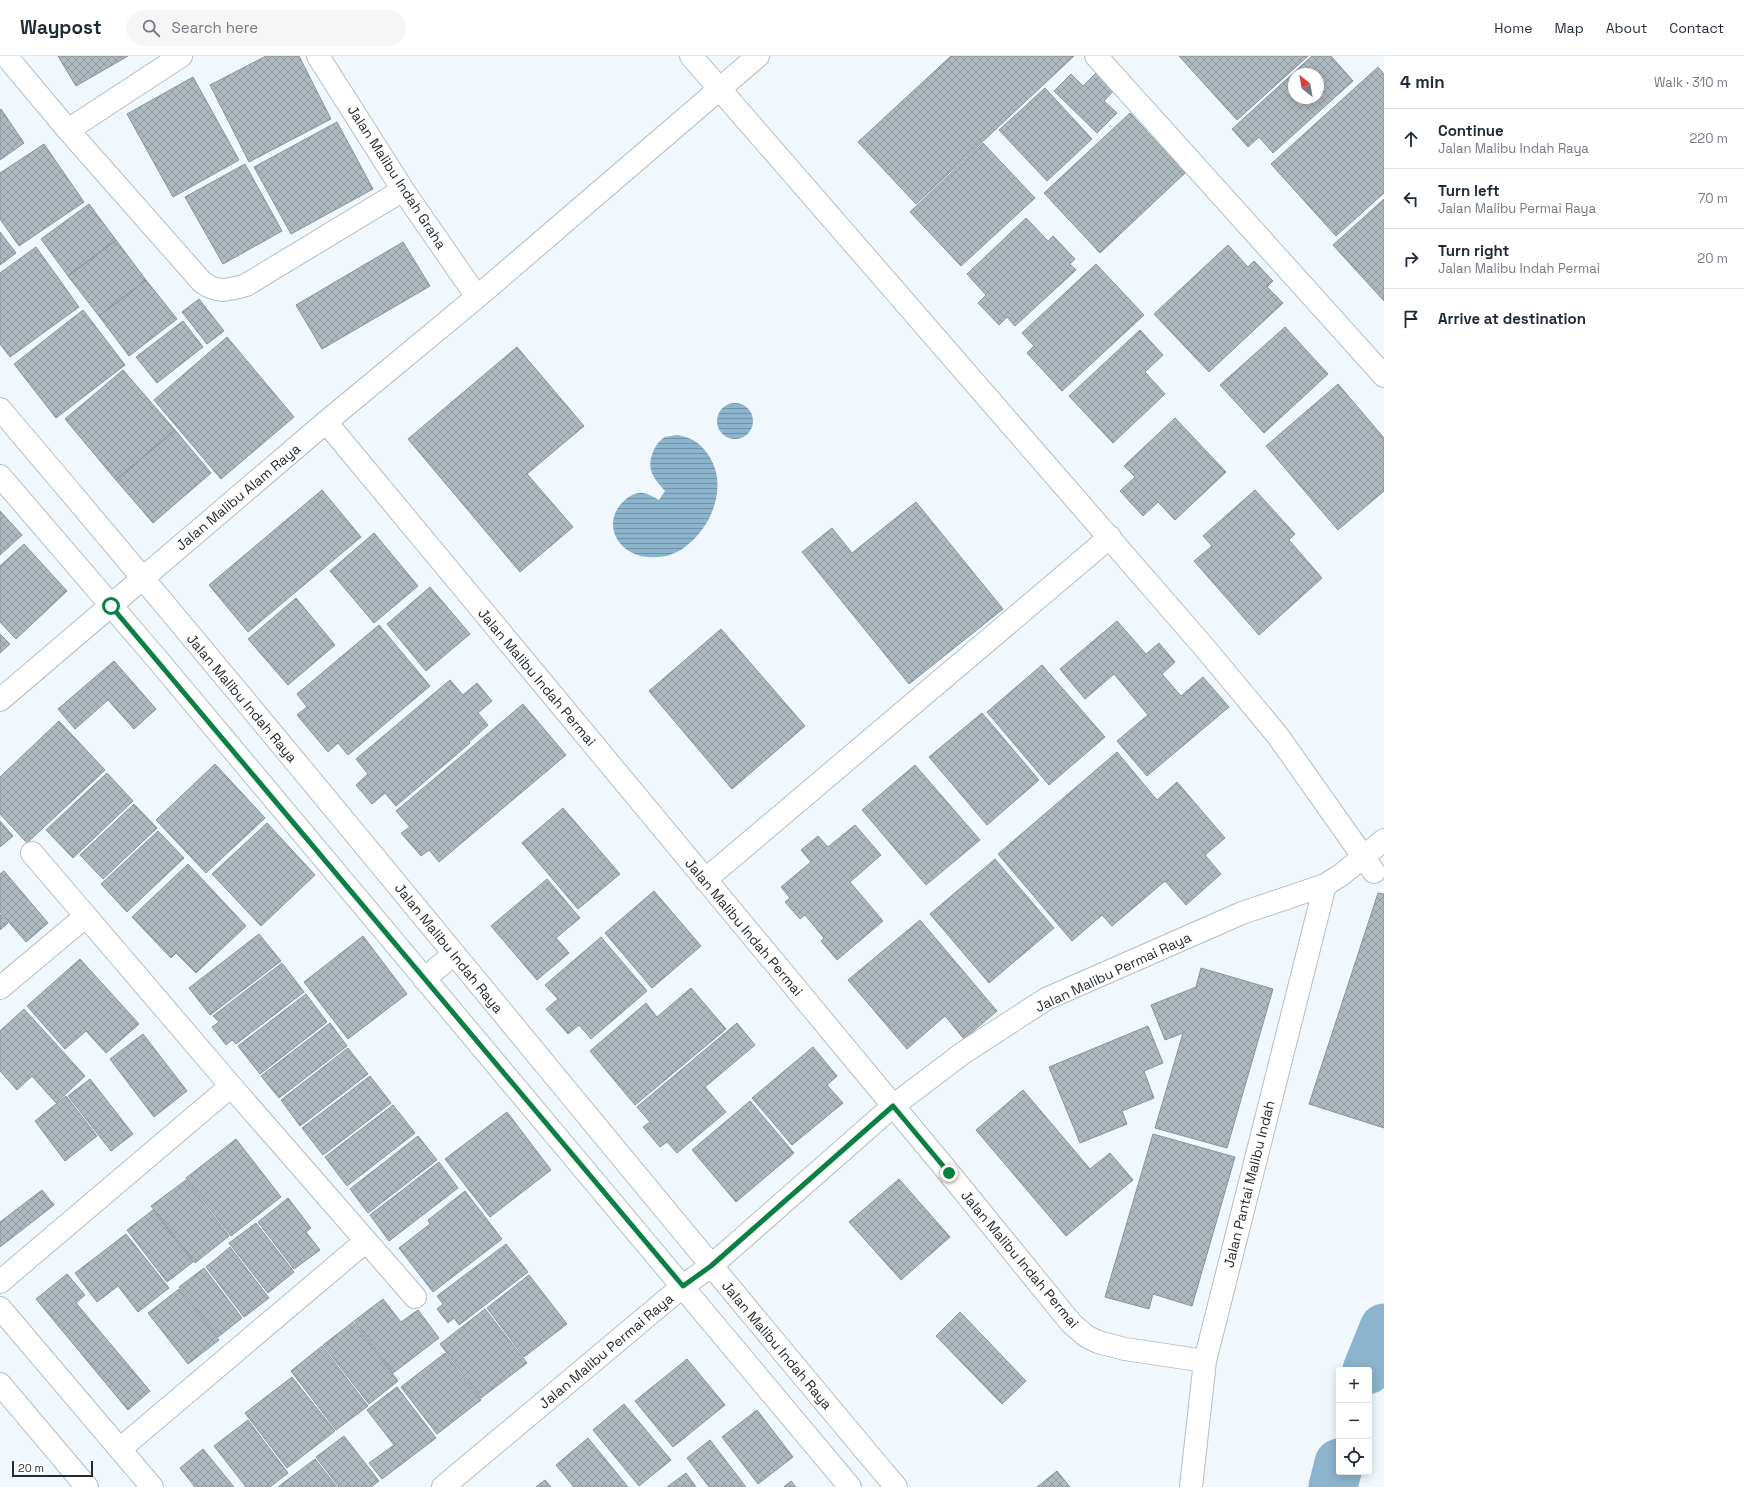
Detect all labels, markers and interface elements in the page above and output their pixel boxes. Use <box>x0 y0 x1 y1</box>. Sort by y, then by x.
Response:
search box <box>126 10 406 46</box>
text: Waypost <box>20 15 102 40</box>
icon: search <box>140 17 162 39</box>
text: Search here <box>172 18 258 37</box>
text: Home <box>1494 19 1532 37</box>
text: Map <box>1554 19 1584 37</box>
text: About <box>1606 19 1647 37</box>
text: Contact <box>1669 19 1724 37</box>
north arrow <box>1288 68 1324 104</box>
text: 4 min <box>1400 71 1445 93</box>
text: Walk · 310 m <box>1654 74 1728 91</box>
street label: Jalan Malibu Indah Graha <box>344 102 450 252</box>
text: Continue <box>1438 121 1504 140</box>
icon: ahead <box>1400 128 1422 150</box>
text: 220 m <box>1689 130 1728 147</box>
text: Jalan Malibu Indah Raya <box>1438 140 1589 157</box>
text: Turn left <box>1438 181 1500 200</box>
icon: left <box>1400 188 1422 210</box>
text: 70 m <box>1698 190 1728 207</box>
text: Jalan Malibu Permai Raya <box>1438 200 1596 217</box>
text: Turn right <box>1438 241 1509 260</box>
icon: right <box>1400 248 1422 270</box>
text: 20 m <box>1697 250 1728 267</box>
text: Jalan Malibu Indah Permai <box>1438 260 1600 277</box>
icon: arrive <box>1400 308 1422 330</box>
text: Arrive at destination <box>1438 309 1586 328</box>
street label: Jalan Malibu Alam Raya <box>172 440 304 554</box>
route start <box>102 597 120 615</box>
street label: Jalan Malibu Indah Permai <box>474 604 600 750</box>
street label: Jalan Malibu Indah Raya <box>183 630 301 766</box>
street label: Jalan Malibu Indah Permai <box>681 854 807 1000</box>
street label: Jalan Malibu Indah Raya <box>391 879 507 1017</box>
street label: Jalan Malibu Permai Raya <box>1032 928 1194 1016</box>
street label: Jalan Pantai Malibu Indah <box>1219 1099 1279 1269</box>
route end <box>940 1164 958 1182</box>
street label: Jalan Malibu Indah Permai <box>957 1186 1083 1332</box>
street label: Jalan Malibu Indah Raya <box>718 1277 836 1413</box>
street label: Jalan Malibu Permai Raya <box>535 1289 677 1413</box>
map controls <box>1336 1367 1372 1475</box>
button: + <box>1336 1367 1372 1403</box>
button: − <box>1336 1403 1372 1439</box>
button: locate <box>1336 1439 1372 1475</box>
scale bar <box>12 1459 93 1478</box>
text: 20 m <box>18 1461 44 1475</box>

